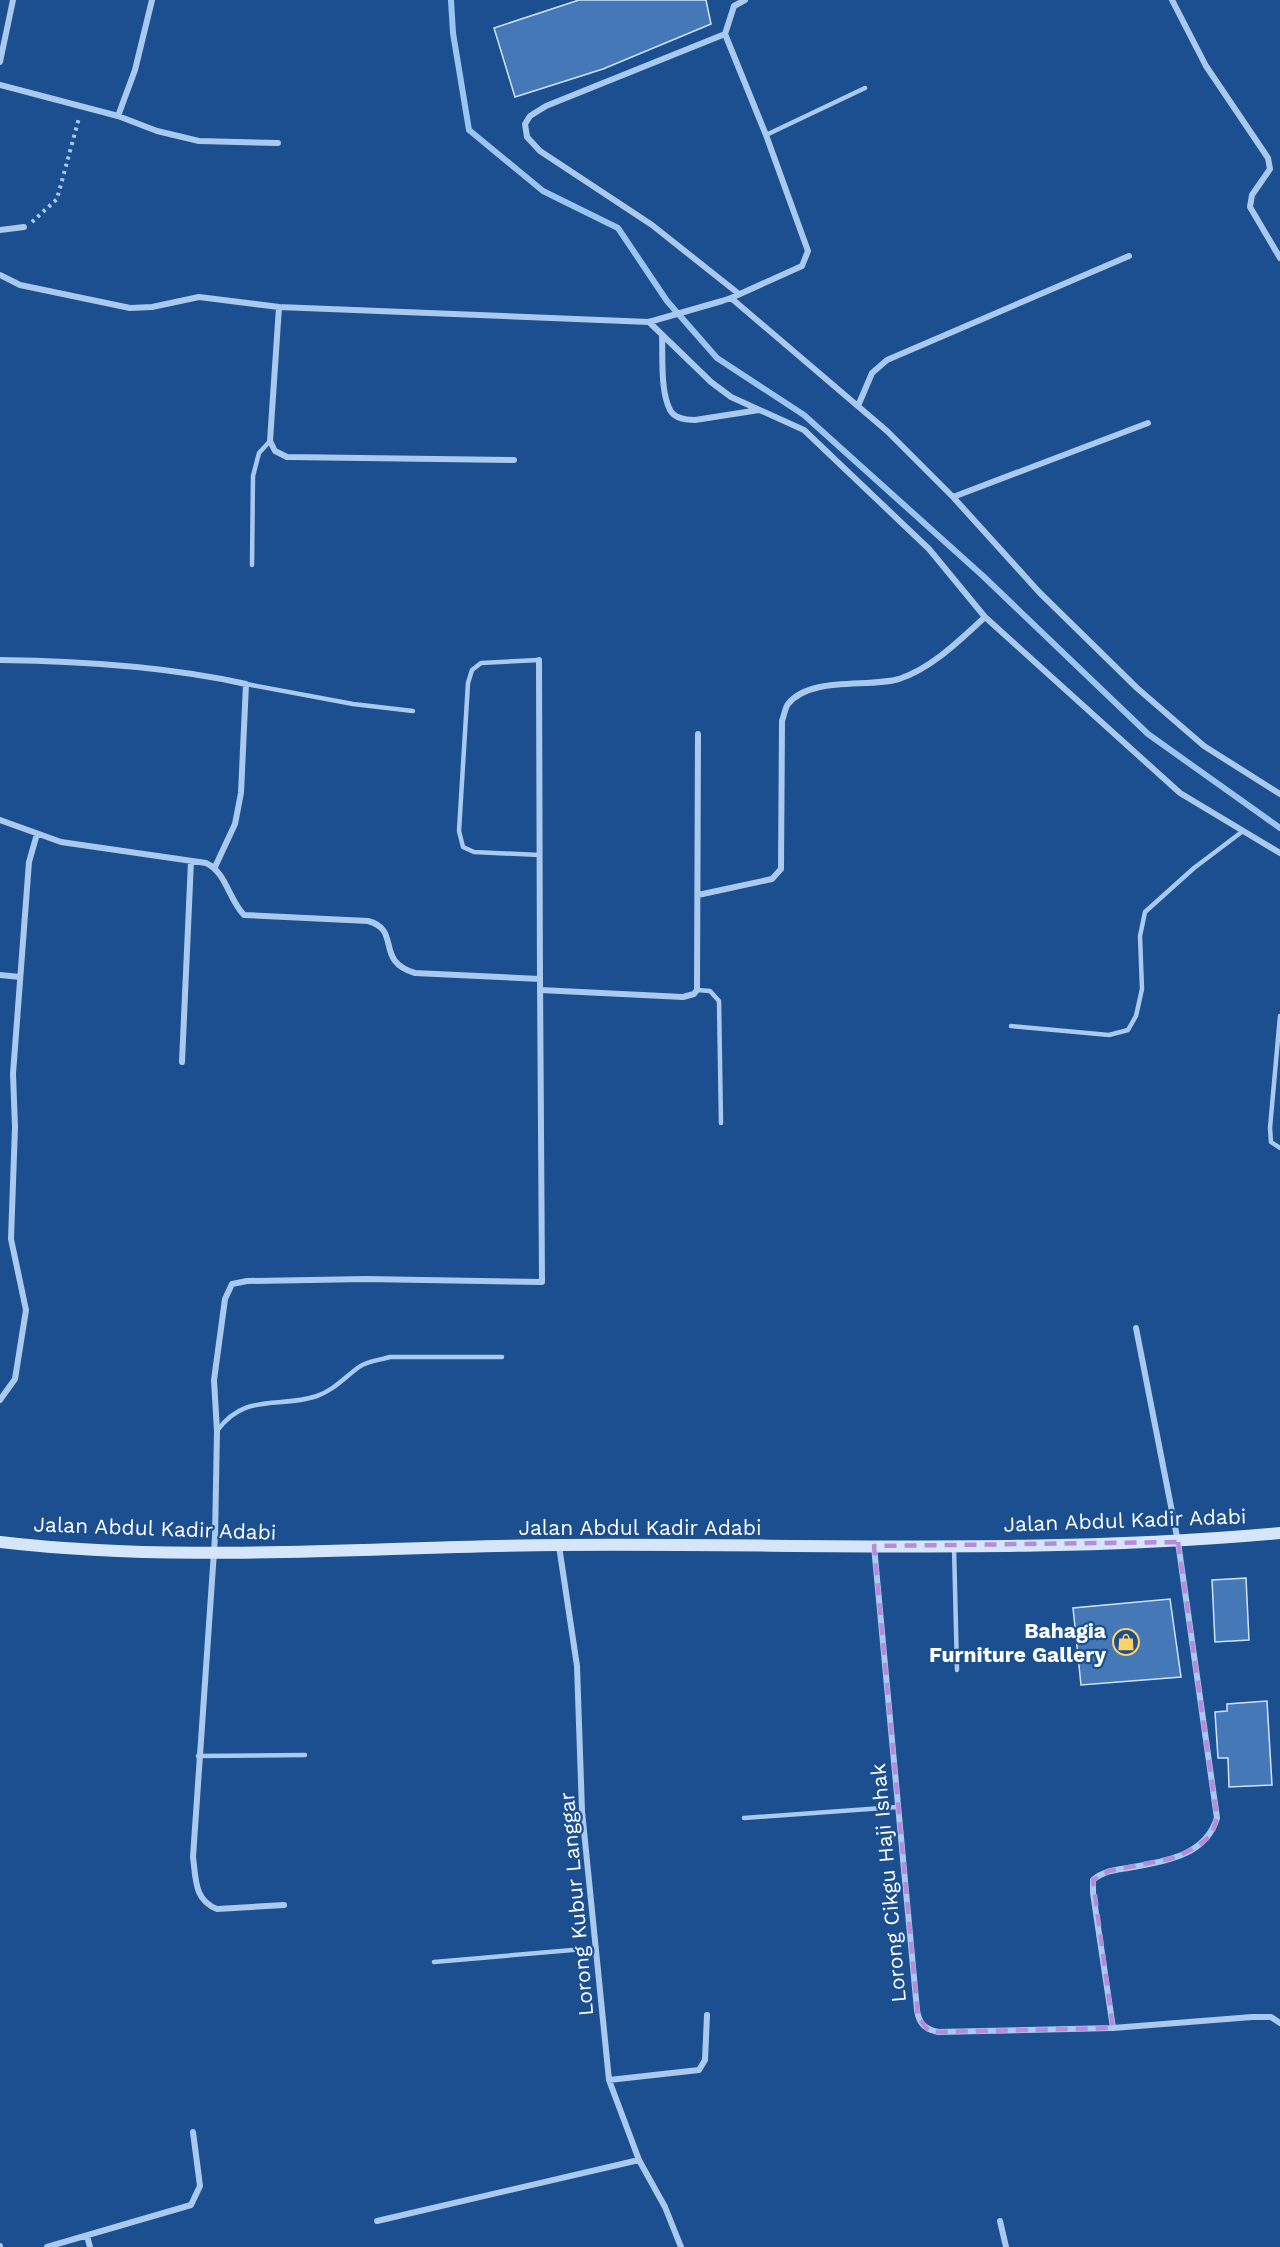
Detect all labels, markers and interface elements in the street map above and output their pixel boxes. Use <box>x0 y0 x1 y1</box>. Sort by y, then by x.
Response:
street label: Jalan Abdul Kadir Adabi <box>1003 1503 1247 1537</box>
street label: Jalan Abdul Kadir Adabi <box>33 1511 277 1545</box>
street label: Jalan Abdul Kadir Adabi <box>518 1515 762 1540</box>
place label: Bahagia Furniture Gallery <box>929 1618 1107 1667</box>
shop icon: Bahagia Furniture Gallery <box>1111 1627 1141 1657</box>
street label: Lorong Cikgu Haji Ishak <box>865 1762 911 2003</box>
street label: Lorong Kubur Langgar <box>554 1790 598 2017</box>

